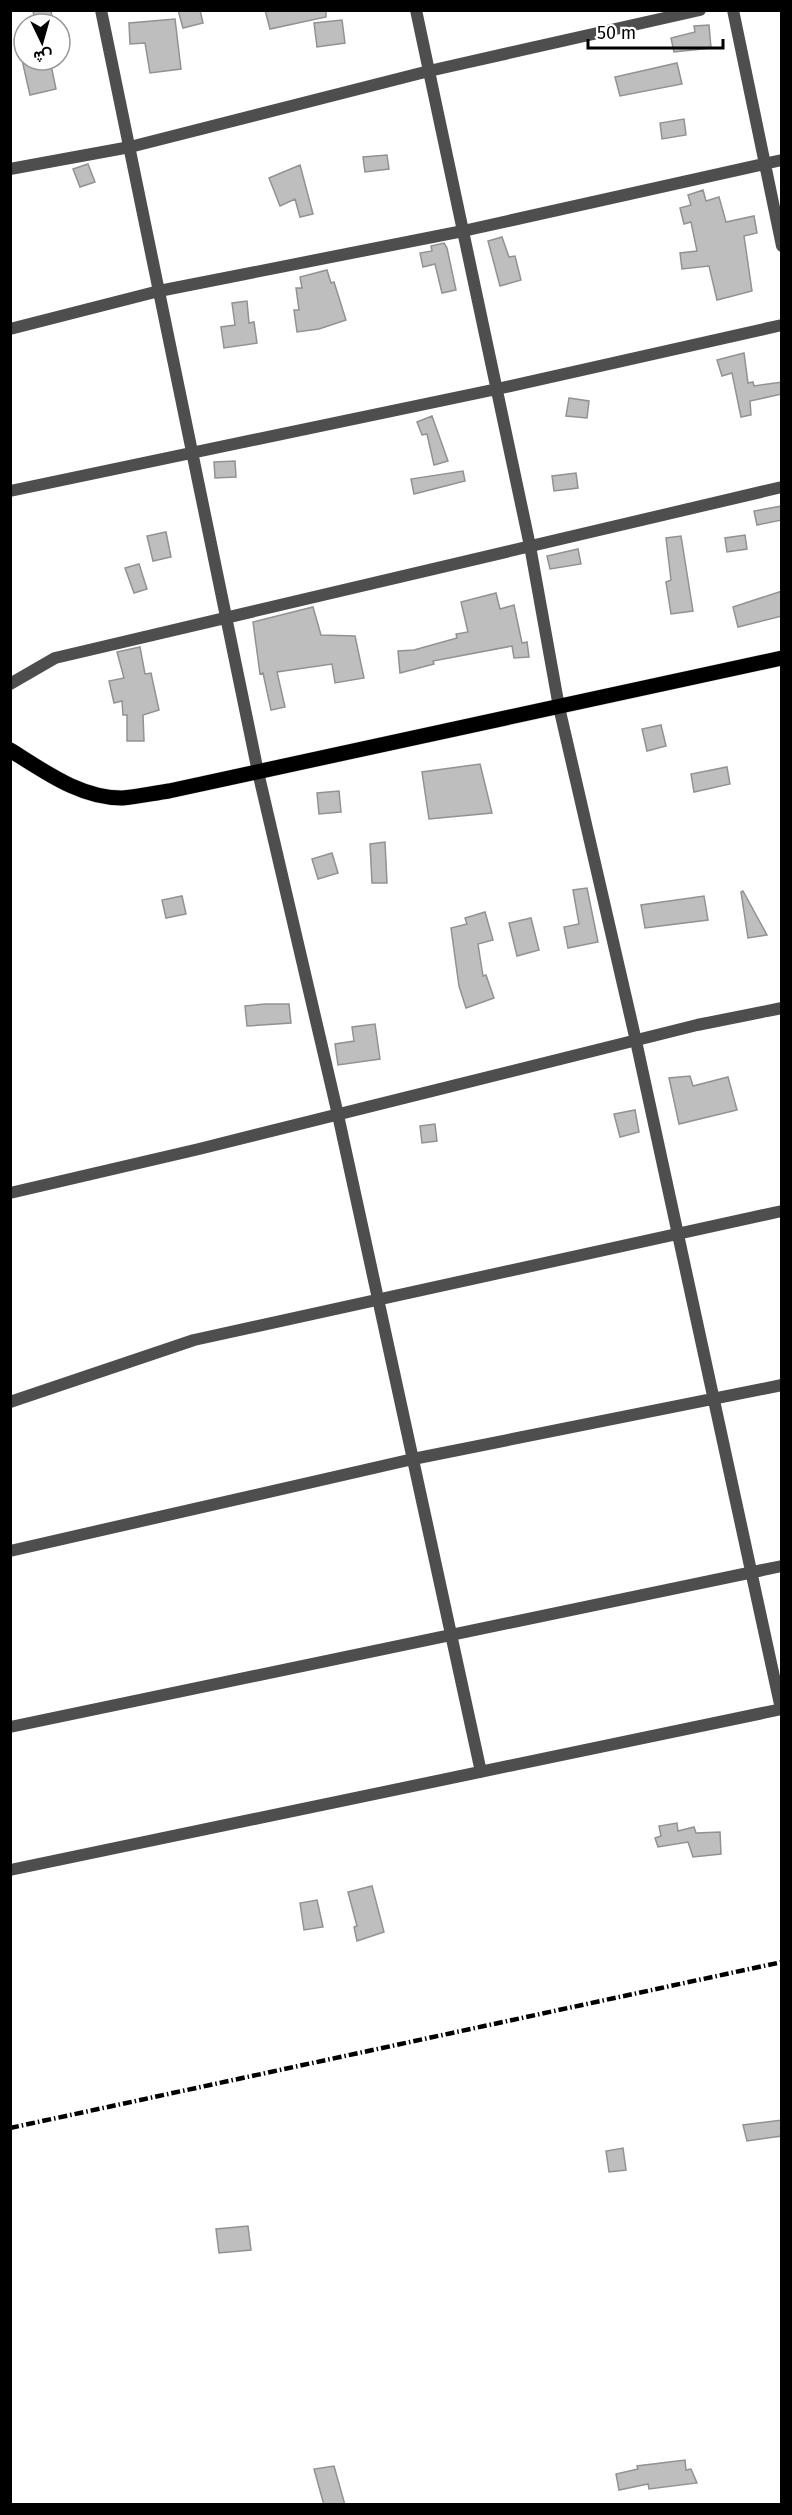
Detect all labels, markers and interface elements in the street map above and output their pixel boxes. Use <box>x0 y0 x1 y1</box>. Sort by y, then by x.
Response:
north arrow <box>12 12 72 72</box>
scale bar <box>588 12 723 50</box>
text: 50 m <box>597 22 636 44</box>
text: ش <box>33 46 54 67</box>

